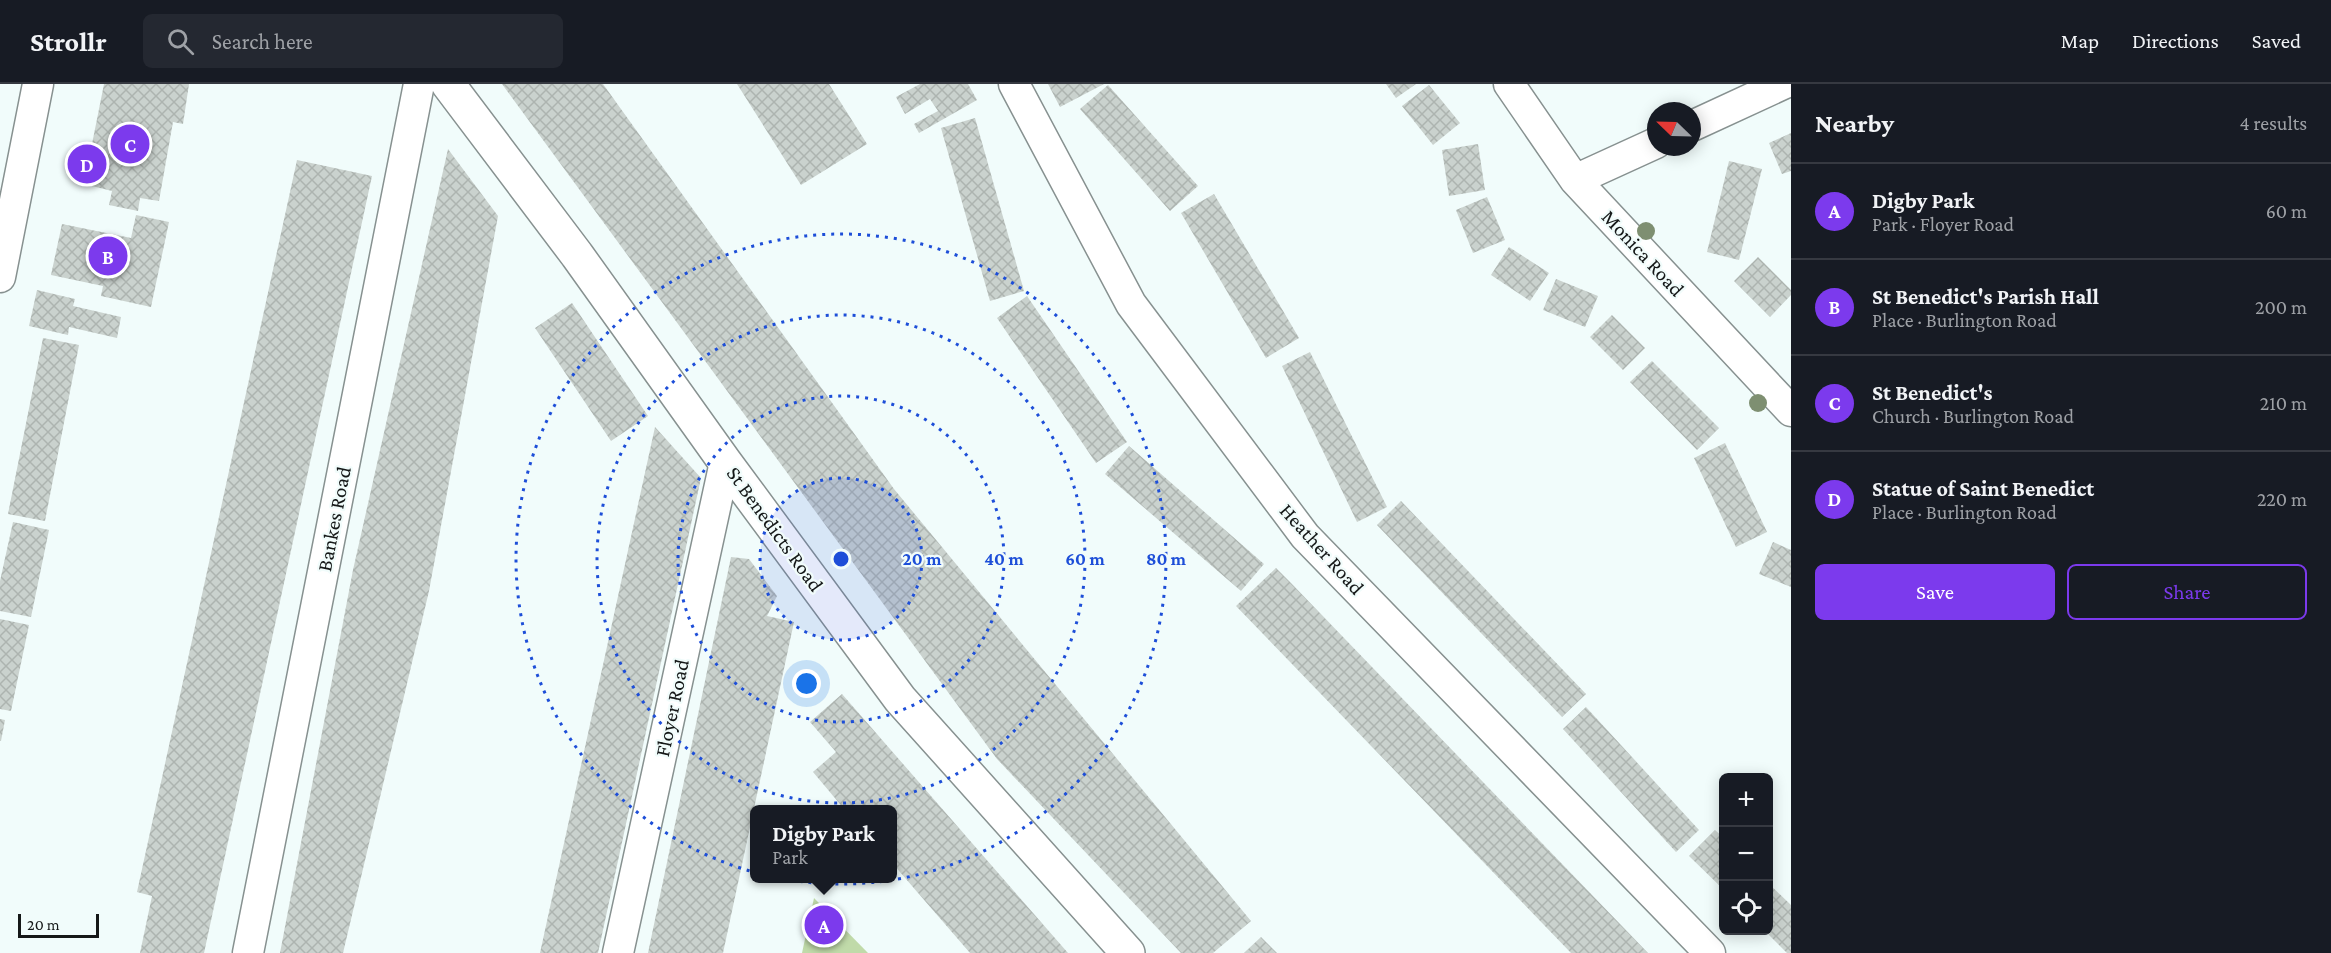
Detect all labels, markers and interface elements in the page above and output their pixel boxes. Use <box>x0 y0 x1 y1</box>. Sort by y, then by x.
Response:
search box <box>143 14 563 68</box>
icon: search <box>164 25 197 58</box>
text: Strollr <box>30 26 107 57</box>
text: Search here <box>212 29 313 54</box>
text: Map <box>2061 29 2099 53</box>
text: Directions <box>2132 29 2219 53</box>
text: Saved <box>2252 29 2301 53</box>
north arrow <box>1647 102 1701 156</box>
text: Nearby <box>1815 109 1894 138</box>
text: 4 results <box>2240 112 2307 134</box>
pin: C <box>110 122 150 166</box>
pin: D <box>68 142 106 187</box>
text: Digby Park <box>1872 188 1975 213</box>
text: A <box>1829 200 1840 222</box>
text: 60 m <box>2266 200 2307 222</box>
street label: Monica Road <box>1597 205 1689 301</box>
text: Park · Floyer Road <box>1872 213 2014 235</box>
pin: B <box>88 234 128 279</box>
text: St Benedict's Parish Hall <box>1872 284 2099 309</box>
text: B <box>1829 296 1840 318</box>
text: 200 m <box>2255 296 2307 318</box>
text: Place · Burlington Road <box>1872 309 2057 331</box>
text: St Benedict's <box>1872 380 1992 405</box>
text: C <box>1828 392 1841 414</box>
text: 210 m <box>2260 392 2307 414</box>
text: Church · Burlington Road <box>1872 405 2074 427</box>
street label: St Benedicts Road <box>722 462 828 596</box>
street label: Bankes Road <box>312 465 356 573</box>
text: Statue of Saint Benedict <box>1872 476 2094 501</box>
text: D <box>1828 488 1841 510</box>
text: 220 m <box>2257 488 2307 510</box>
street label: Heather Road <box>1275 499 1369 599</box>
text: Place · Burlington Road <box>1872 501 2057 523</box>
centre of rings <box>831 549 851 569</box>
text: 20 m <box>903 549 942 569</box>
text: 40 m <box>984 549 1024 569</box>
text: 60 m <box>1065 549 1105 569</box>
text: 80 m <box>1146 549 1187 569</box>
button: Save <box>1815 564 2055 620</box>
button: Share <box>2067 564 2307 620</box>
street label: Floyer Road <box>650 657 694 759</box>
your location <box>792 669 821 698</box>
map controls <box>1719 773 1773 935</box>
button: + <box>1719 773 1773 827</box>
popup <box>750 805 897 883</box>
text: Digby Park <box>772 821 875 846</box>
button: − <box>1719 827 1773 881</box>
text: Park <box>772 846 808 868</box>
button: locate <box>1719 881 1773 935</box>
pin: A <box>804 902 844 948</box>
scale bar <box>18 911 99 938</box>
text: 20 m <box>27 916 60 933</box>

